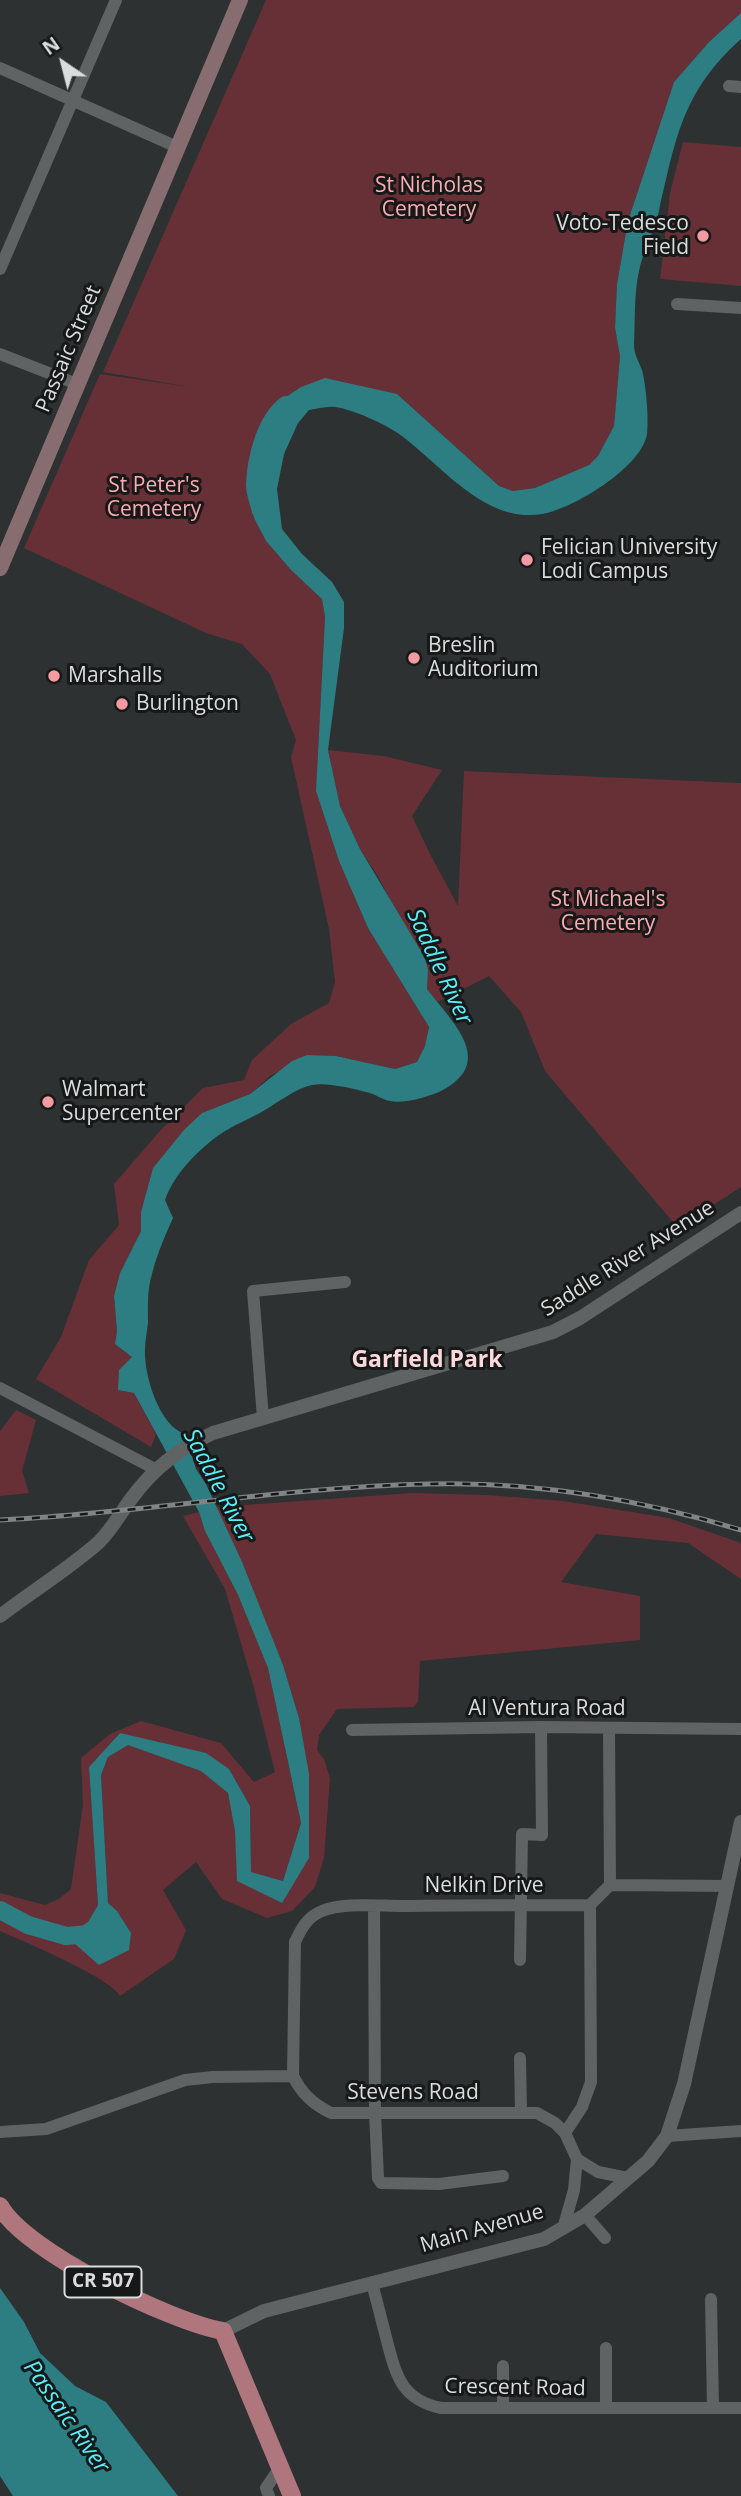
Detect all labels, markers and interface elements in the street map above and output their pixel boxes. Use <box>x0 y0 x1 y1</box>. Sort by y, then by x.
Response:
north arrow <box>28 28 98 98</box>
text: N <box>37 31 65 61</box>
park label: St Nicholas Cemetery <box>375 173 483 223</box>
place label: Voto-Tedesco Field <box>556 211 689 261</box>
marker: Voto-Tedesco Field <box>695 228 711 244</box>
street label: Passaic Street <box>31 282 107 416</box>
park label: St Peter's Cemetery <box>107 473 201 523</box>
place label: Felician University Lodi Campus <box>541 535 717 585</box>
marker: Felician University Lodi Campus <box>519 552 535 568</box>
place label: Breslin Auditorium <box>428 633 539 683</box>
marker: Breslin Auditorium <box>406 650 422 666</box>
place label: Marshalls <box>68 663 162 689</box>
marker: Marshalls <box>46 668 62 684</box>
place label: Burlington <box>136 691 239 717</box>
marker: Burlington <box>114 696 130 712</box>
park label: St Michael's Cemetery <box>551 887 665 937</box>
water label: Saddle River <box>400 905 478 1029</box>
place label: Walmart Supercenter <box>62 1077 182 1127</box>
marker: Walmart Supercenter <box>40 1094 56 1110</box>
street label: Saddle River Avenue <box>537 1196 719 1322</box>
district label: Garfield Park <box>351 1346 503 1374</box>
water label: Saddle River <box>177 1425 259 1547</box>
street label: Al Ventura Road <box>468 1696 626 1722</box>
street label: Nelkin Drive <box>425 1873 543 1899</box>
street label: Stevens Road <box>347 2080 479 2106</box>
street label: Main Avenue <box>417 2199 547 2259</box>
road number: CR 507 <box>64 2266 142 2298</box>
water label: Passaic River <box>17 2355 115 2479</box>
street label: Crescent Road <box>444 2374 586 2402</box>

